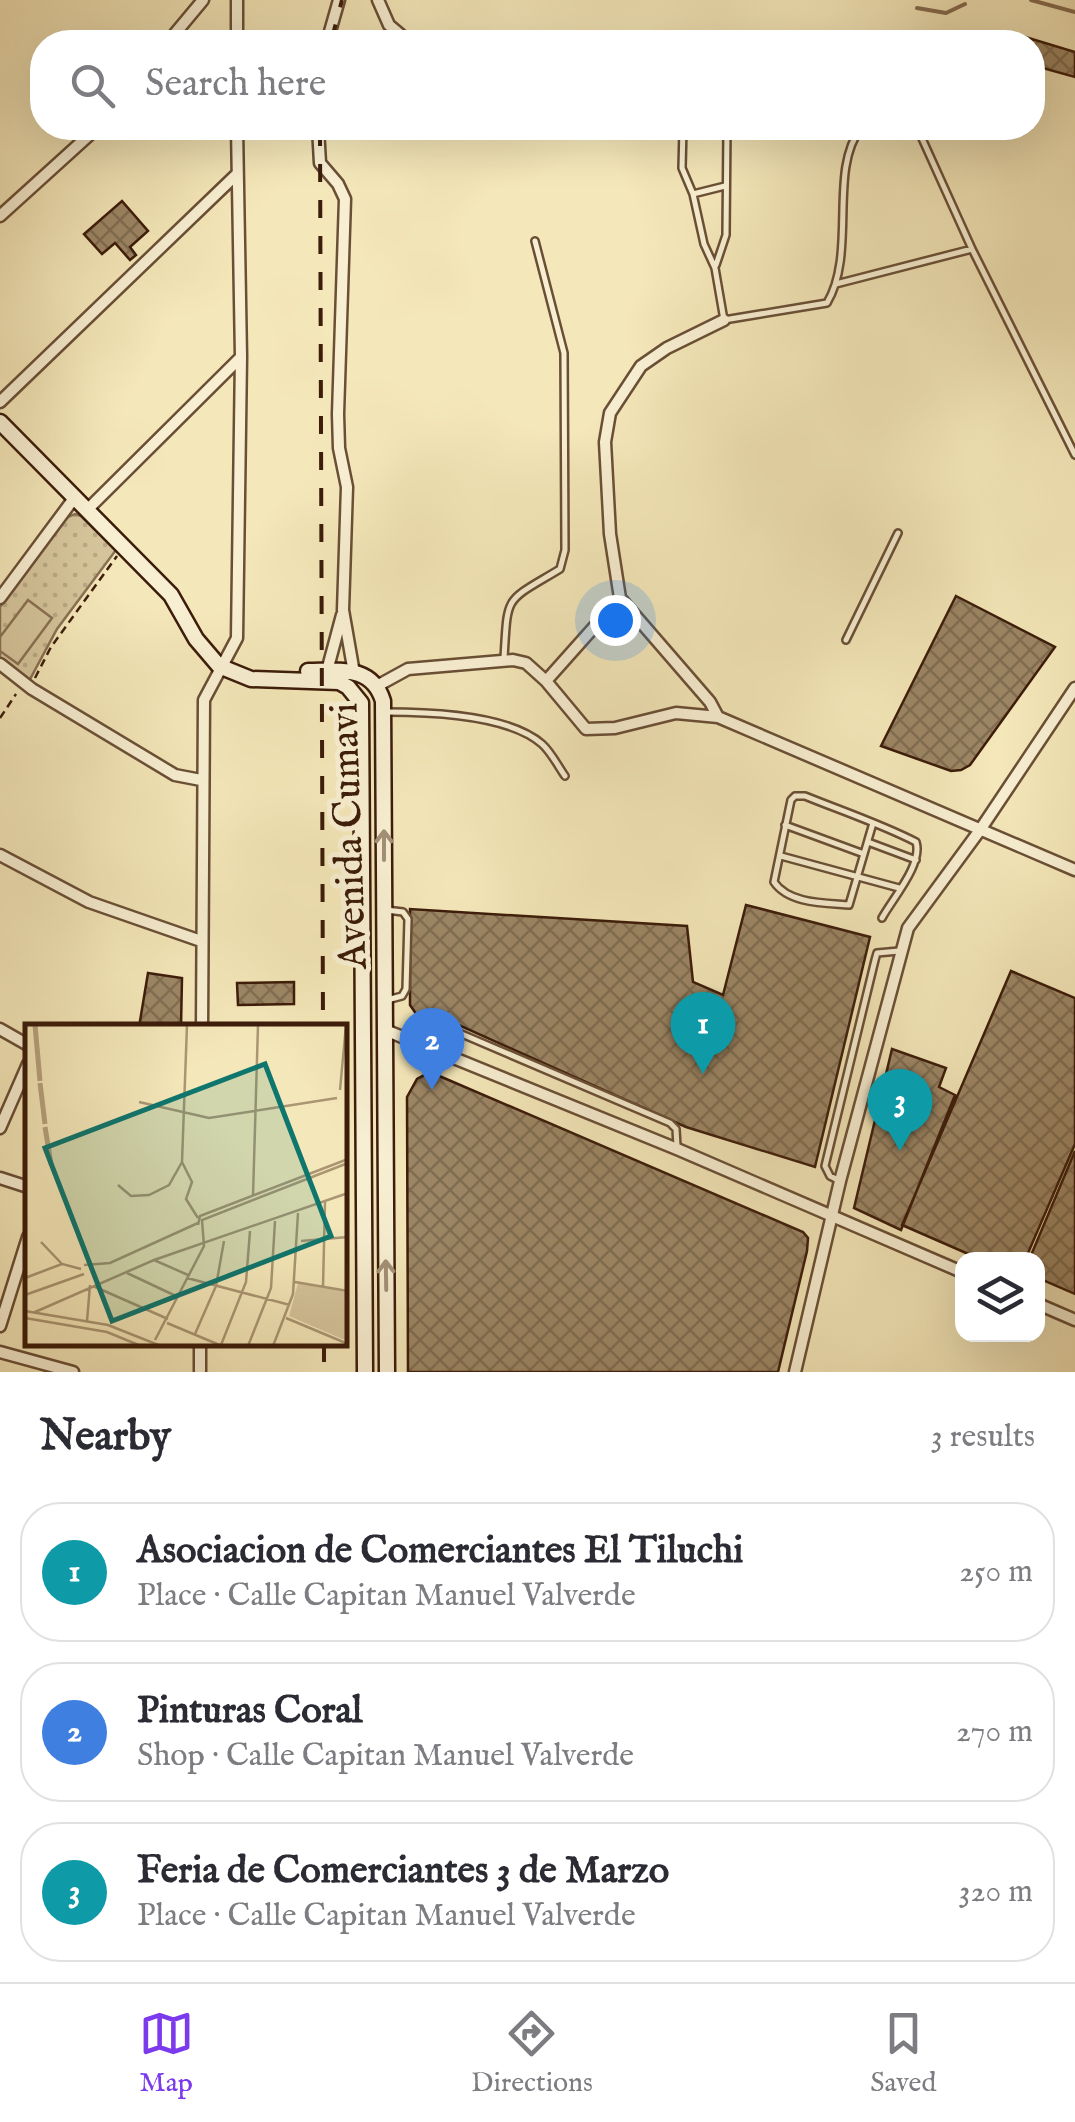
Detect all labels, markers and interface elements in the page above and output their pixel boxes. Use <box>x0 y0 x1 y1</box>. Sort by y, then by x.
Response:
search box <box>30 30 1045 140</box>
icon: search <box>65 58 120 113</box>
text: Search here <box>145 61 326 109</box>
your location <box>590 595 641 646</box>
street label: Avenida Cumavi <box>320 702 381 971</box>
one-way arrow <box>374 829 394 862</box>
pin: 1 <box>670 992 736 1074</box>
pin: 2 <box>400 1008 464 1090</box>
inset map <box>25 1024 348 1347</box>
pin: 3 <box>868 1068 932 1151</box>
map controls <box>955 1252 1045 1342</box>
button: layers <box>955 1252 1045 1342</box>
one-way arrow <box>376 1259 396 1292</box>
text: Nearby <box>40 1411 171 1464</box>
text: 3 results <box>931 1417 1035 1458</box>
text: Asociacion de Comerciantes El Tiluchi <box>137 1528 744 1576</box>
text: 1 <box>69 1552 80 1593</box>
text: 250 m <box>959 1552 1033 1593</box>
text: Place · Calle Capitan Manuel Valverde <box>137 1576 636 1617</box>
text: Pinturas Coral <box>137 1688 362 1736</box>
text: 2 <box>67 1712 82 1753</box>
text: 270 m <box>956 1712 1033 1753</box>
text: Shop · Calle Capitan Manuel Valverde <box>137 1736 634 1777</box>
text: Feria de Comerciantes 3 de Marzo <box>137 1848 669 1896</box>
text: 3 <box>69 1872 80 1913</box>
text: 320 m <box>959 1872 1033 1913</box>
text: Place · Calle Capitan Manuel Valverde <box>137 1896 636 1937</box>
tab: Map <box>139 2006 194 2101</box>
tab: Directions <box>471 2006 593 2101</box>
tab: Saved <box>870 2006 936 2101</box>

